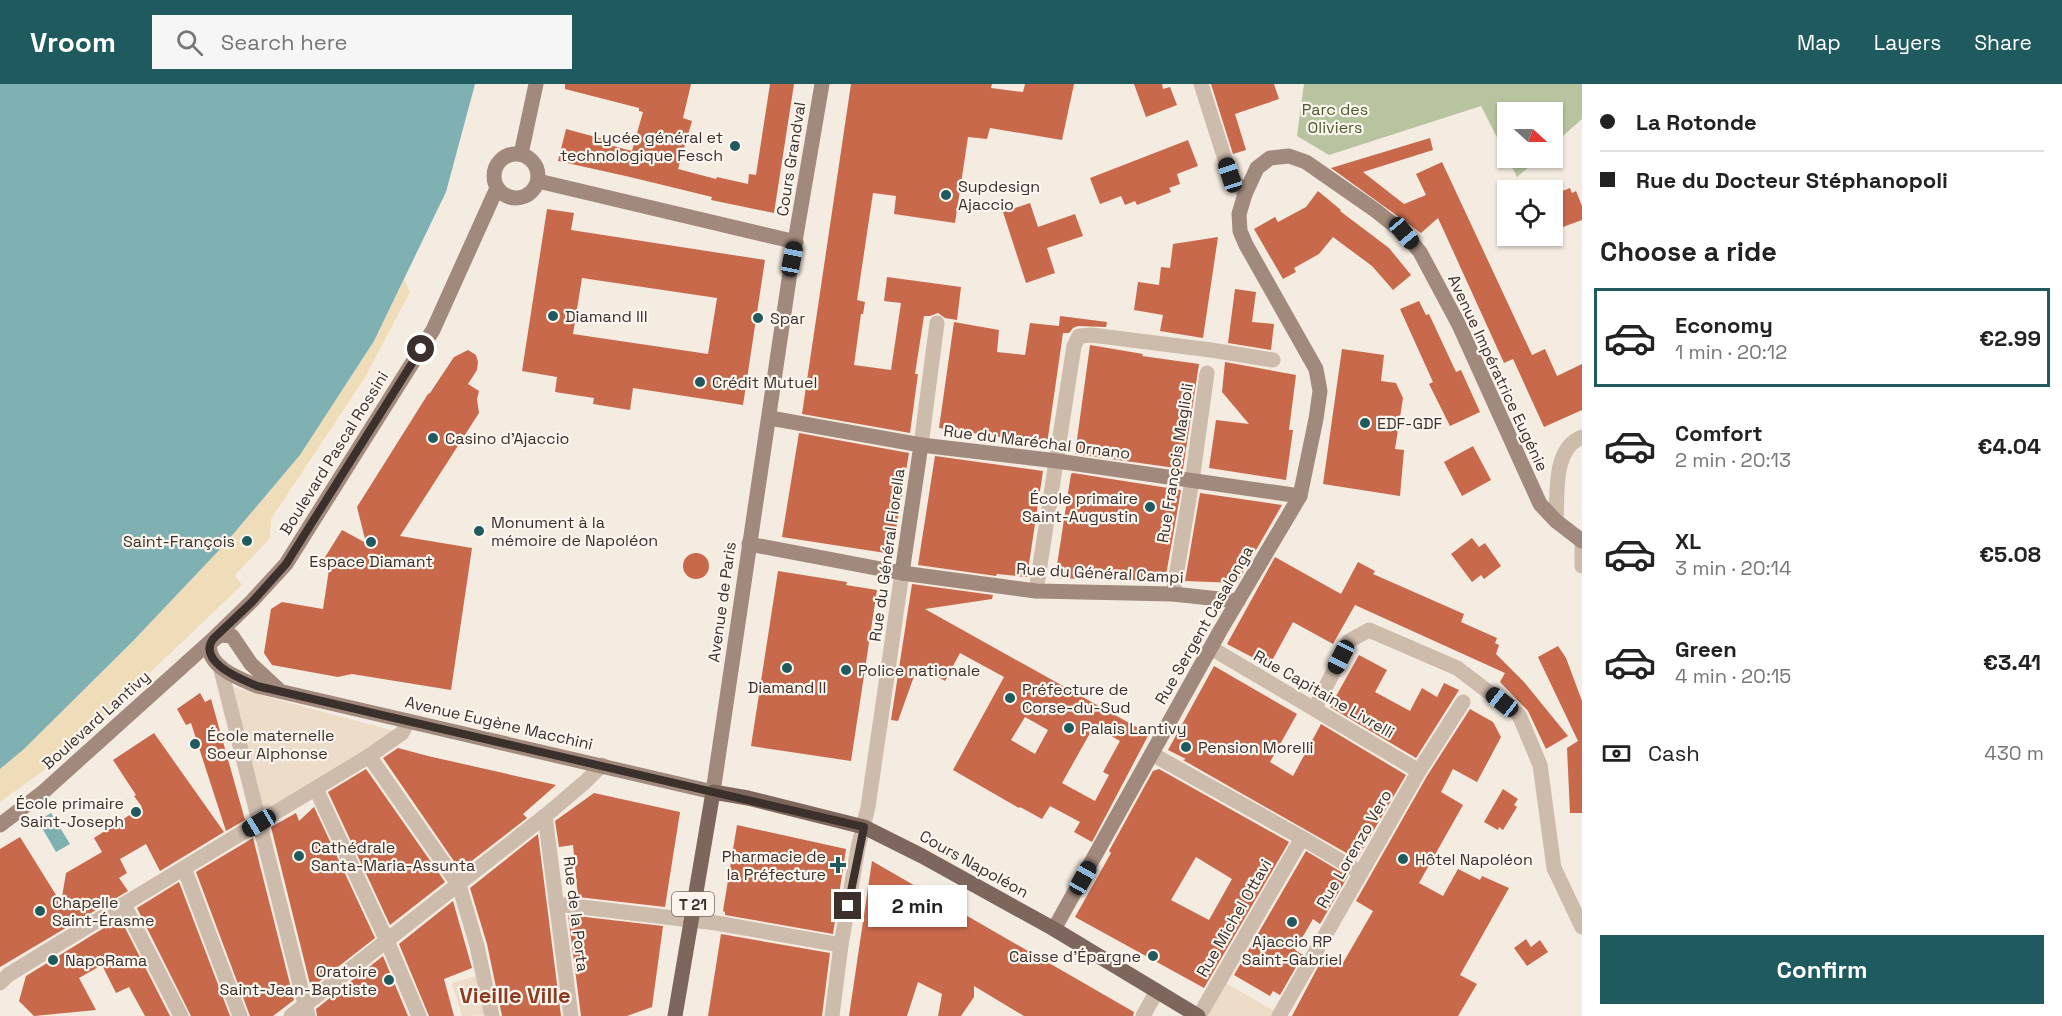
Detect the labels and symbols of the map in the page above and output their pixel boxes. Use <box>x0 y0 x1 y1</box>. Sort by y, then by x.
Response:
park label: Parc des Oliviers <box>1302 99 1368 138</box>
street label: Cours Grandval <box>772 100 810 218</box>
north arrow <box>1497 102 1563 168</box>
place label: Lycée général et technologique Fesch <box>560 127 723 166</box>
marker: Lycée général et technologique Fesch <box>728 139 742 153</box>
car <box>1216 155 1244 195</box>
place label: Supdesign Ajaccio <box>958 176 1040 215</box>
marker: Supdesign Ajaccio <box>939 188 953 202</box>
car <box>1386 213 1422 253</box>
car <box>780 240 804 278</box>
street label: Avenue Impératrice Eugénie <box>1443 271 1553 475</box>
place label: Diamand III <box>565 306 648 327</box>
place label: Spar <box>770 308 805 329</box>
marker: Diamand III <box>546 309 560 323</box>
marker: Spar <box>751 311 765 325</box>
route start <box>407 335 434 362</box>
street label: Boulevard Pascal Rossini <box>275 367 393 539</box>
place label: Crédit Mutuel <box>712 372 817 393</box>
marker: Crédit Mutuel <box>693 375 707 389</box>
street label: Rue François Maglioli <box>1152 382 1198 544</box>
place label: EDF-GDF <box>1377 413 1443 434</box>
marker: EDF-GDF <box>1358 416 1372 430</box>
street label: Rue du Maréchal Ornano <box>942 420 1132 464</box>
place label: Casino d'Ajaccio <box>445 428 569 449</box>
marker: Casino d'Ajaccio <box>426 431 440 445</box>
street label: Rue du Général Fiorella <box>864 467 910 643</box>
place label: École primaire Saint-Augustin <box>1022 488 1138 527</box>
marker: École primaire Saint-Augustin <box>1143 500 1157 514</box>
place label: Monument à la mémoire de Napoléon <box>491 512 658 551</box>
marker: Monument à la mémoire de Napoléon <box>472 524 486 538</box>
place label: Saint-François <box>123 531 235 552</box>
marker: Saint-François <box>240 534 254 548</box>
marker: Espace Diamant <box>364 535 378 549</box>
street label: Avenue de Paris <box>703 540 741 664</box>
street label: Rue Sergent Casalonga <box>1150 542 1258 708</box>
place label: Espace Diamant <box>309 551 433 572</box>
street label: Rue du Général Campi <box>1016 558 1184 588</box>
car <box>1325 637 1357 677</box>
street label: Rue Capitaine Livrelli <box>1250 645 1398 743</box>
place label: Police nationale <box>858 660 980 681</box>
marker: Diamand II <box>780 661 794 675</box>
marker: Police nationale <box>839 663 853 677</box>
street label: Boulevard Lantivy <box>38 666 154 774</box>
place label: Diamand II <box>748 677 826 698</box>
place label: Préfecture de Corse-du-Sud <box>1022 679 1131 718</box>
car <box>1482 684 1522 720</box>
street label: Avenue Eugène Macchini <box>403 691 595 755</box>
marker: Préfecture de Corse-du-Sud <box>1003 691 1017 705</box>
place label: Palais Lantivy <box>1081 718 1186 739</box>
marker: Palais Lantivy <box>1062 721 1076 735</box>
place label: École maternelle Soeur Alphonse <box>207 725 335 764</box>
marker: École maternelle Soeur Alphonse <box>188 737 202 751</box>
place label: Pension Morelli <box>1198 737 1314 758</box>
marker: Pension Morelli <box>1179 740 1193 754</box>
street label: Rue Lorenzo Vero <box>1312 786 1396 912</box>
place label: École primaire Saint-Joseph <box>16 793 124 832</box>
marker: École primaire Saint-Joseph <box>129 805 143 819</box>
car <box>239 806 279 840</box>
street label: Cours Napoléon <box>916 825 1032 903</box>
place label: Cathédrale Santa-Maria-Assunta <box>311 837 475 876</box>
place label: Pharmacie de la Préfecture <box>722 846 826 885</box>
marker: Cathédrale Santa-Maria-Assunta <box>292 849 306 863</box>
place label: Hôtel Napoléon <box>1415 849 1533 870</box>
marker: Hôtel Napoléon <box>1396 852 1410 866</box>
street label: Rue de la Porta <box>558 855 594 973</box>
street label: Rue Michel Ottavi <box>1192 855 1276 981</box>
marker: Pharmacie de la Préfecture <box>831 858 845 872</box>
car <box>1066 858 1100 898</box>
callout: 2 min <box>869 885 968 927</box>
place label: Chapelle Saint-Érasme <box>52 892 154 931</box>
road number: T 21 <box>672 892 714 916</box>
route end <box>834 892 861 919</box>
marker: Chapelle Saint-Érasme <box>33 904 47 918</box>
marker: Ajaccio RP Saint-Gabriel <box>1285 915 1299 929</box>
place label: Ajaccio RP Saint-Gabriel <box>1242 931 1342 970</box>
place label: Caisse d'Épargne <box>1009 946 1141 967</box>
marker: Caisse d'Épargne <box>1146 949 1160 963</box>
place label: NapoRama <box>65 950 147 971</box>
marker: NapoRama <box>46 953 60 967</box>
place label: Oratoire Saint-Jean-Baptiste <box>219 961 377 1000</box>
marker: Oratoire Saint-Jean-Baptiste <box>382 973 396 987</box>
district label: Vieille Ville <box>459 981 571 1009</box>

